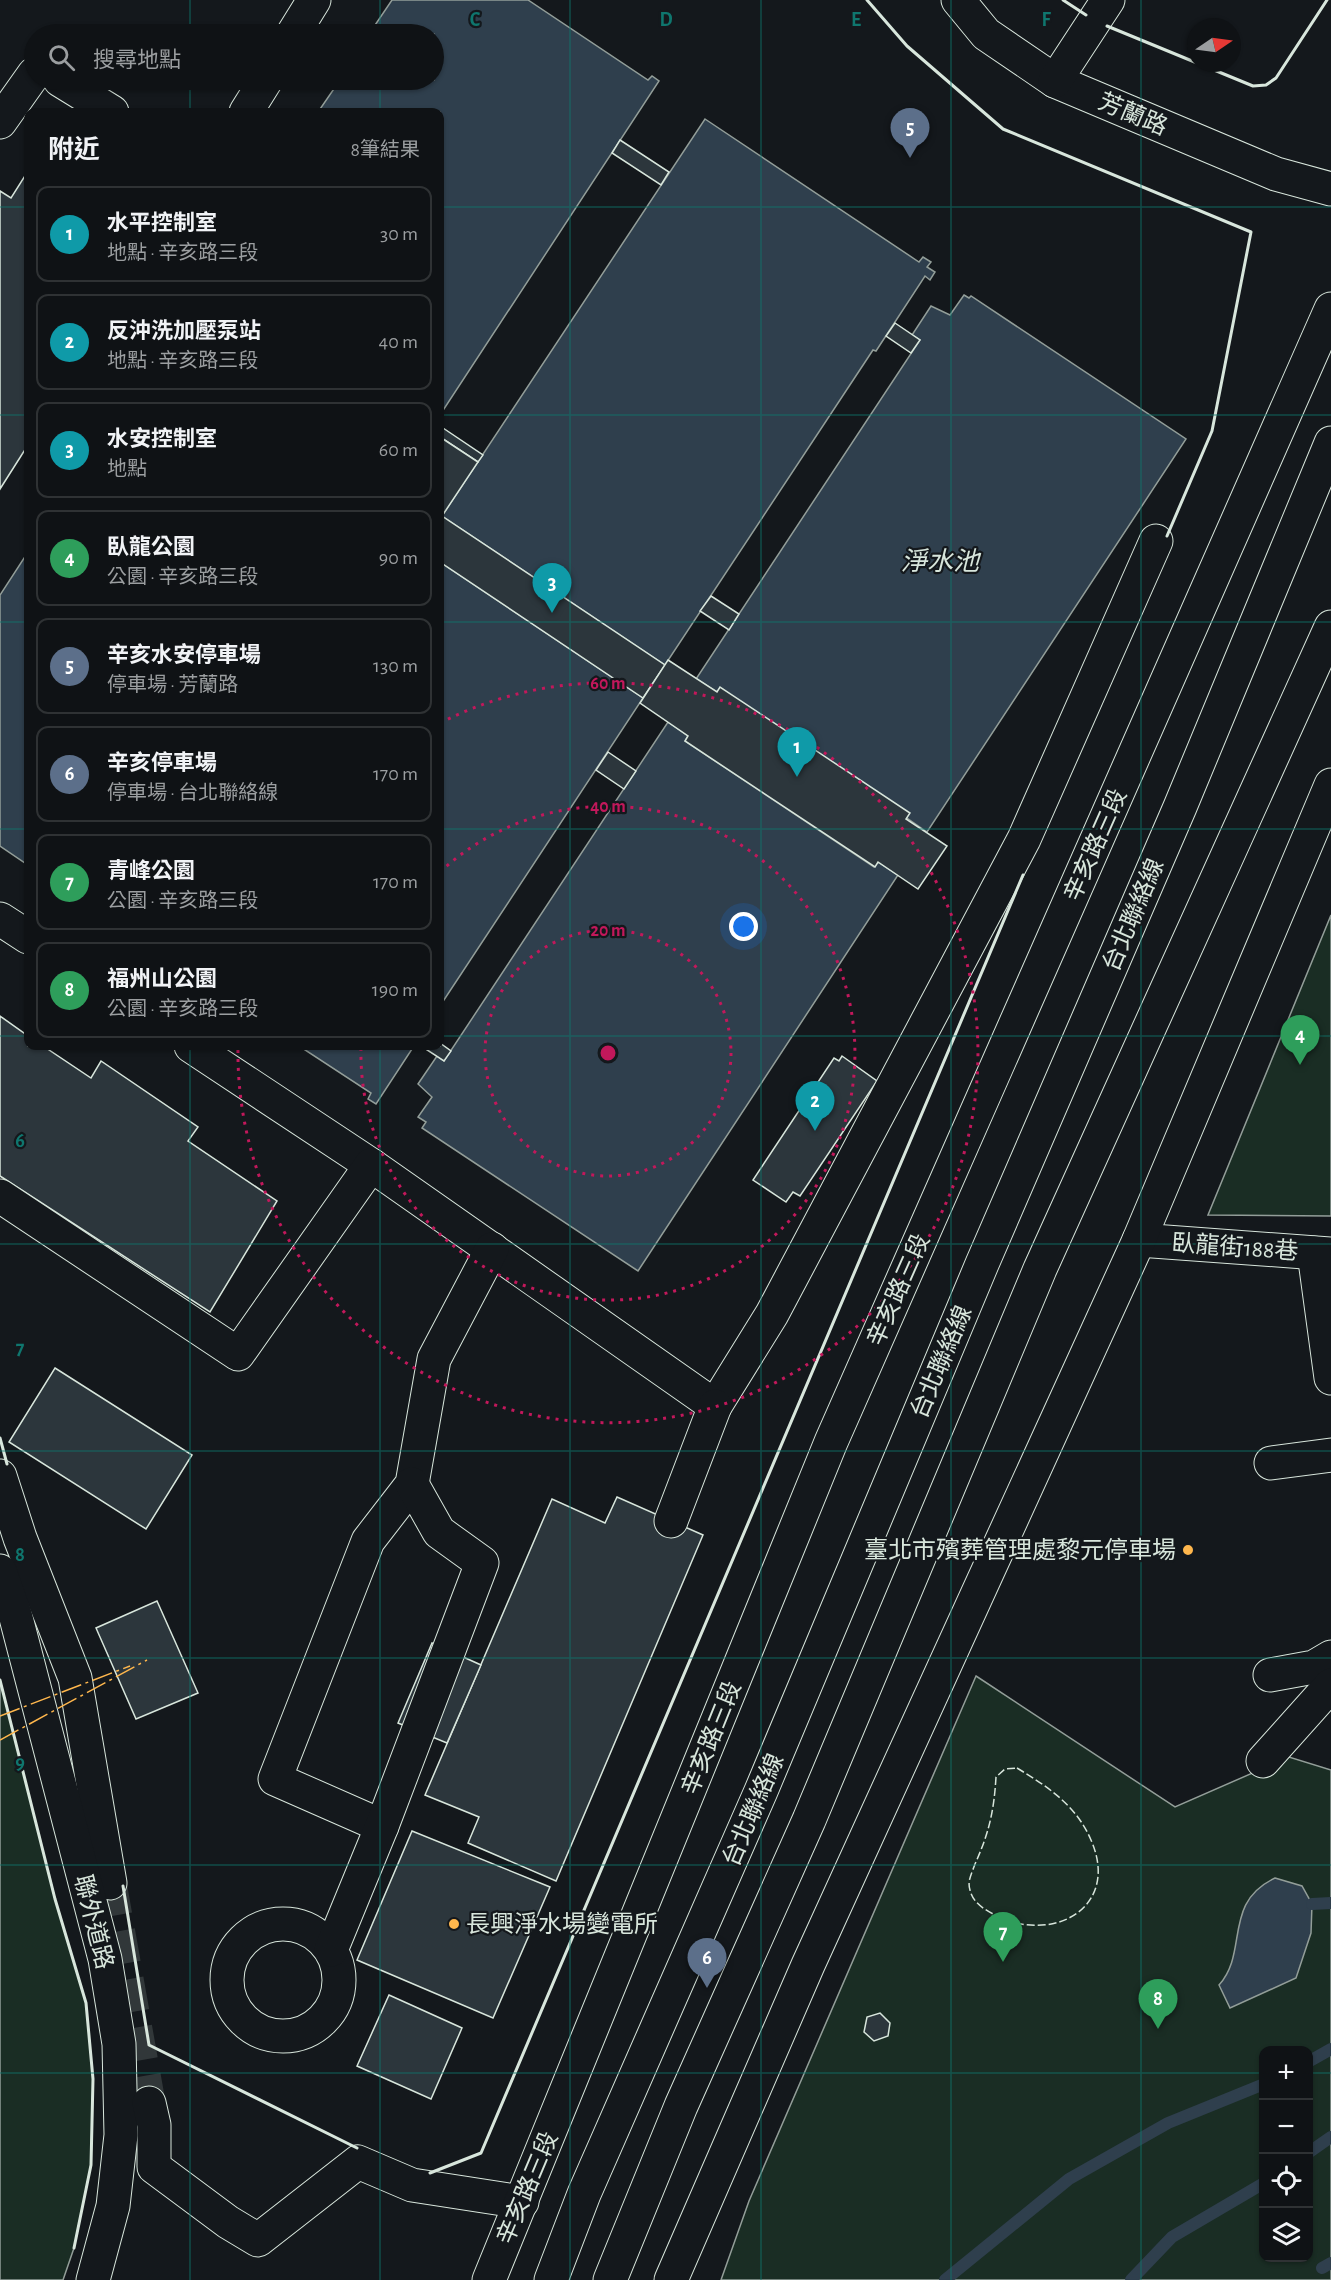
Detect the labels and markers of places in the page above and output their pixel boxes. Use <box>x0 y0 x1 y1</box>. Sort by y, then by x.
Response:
pin: 5 <box>890 108 930 158</box>
pin: 3 <box>532 564 572 613</box>
pin: 1 <box>778 728 816 777</box>
pin: 4 <box>1280 1016 1320 1065</box>
centre of rings <box>598 1043 618 1063</box>
pin: 2 <box>796 1082 834 1131</box>
place label: 臺北市殯葬管理處黎元停車場 <box>864 1537 1176 1563</box>
marker: 臺北市殯葬管理處黎元停車場 <box>1181 1543 1195 1557</box>
place label: 長興淨水場變電所 <box>466 1911 658 1937</box>
pin: 7 <box>984 1912 1022 1962</box>
marker: 長興淨水場變電所 <box>447 1917 461 1931</box>
pin: 6 <box>688 1938 726 1988</box>
pin: 8 <box>1138 1980 1178 2029</box>

